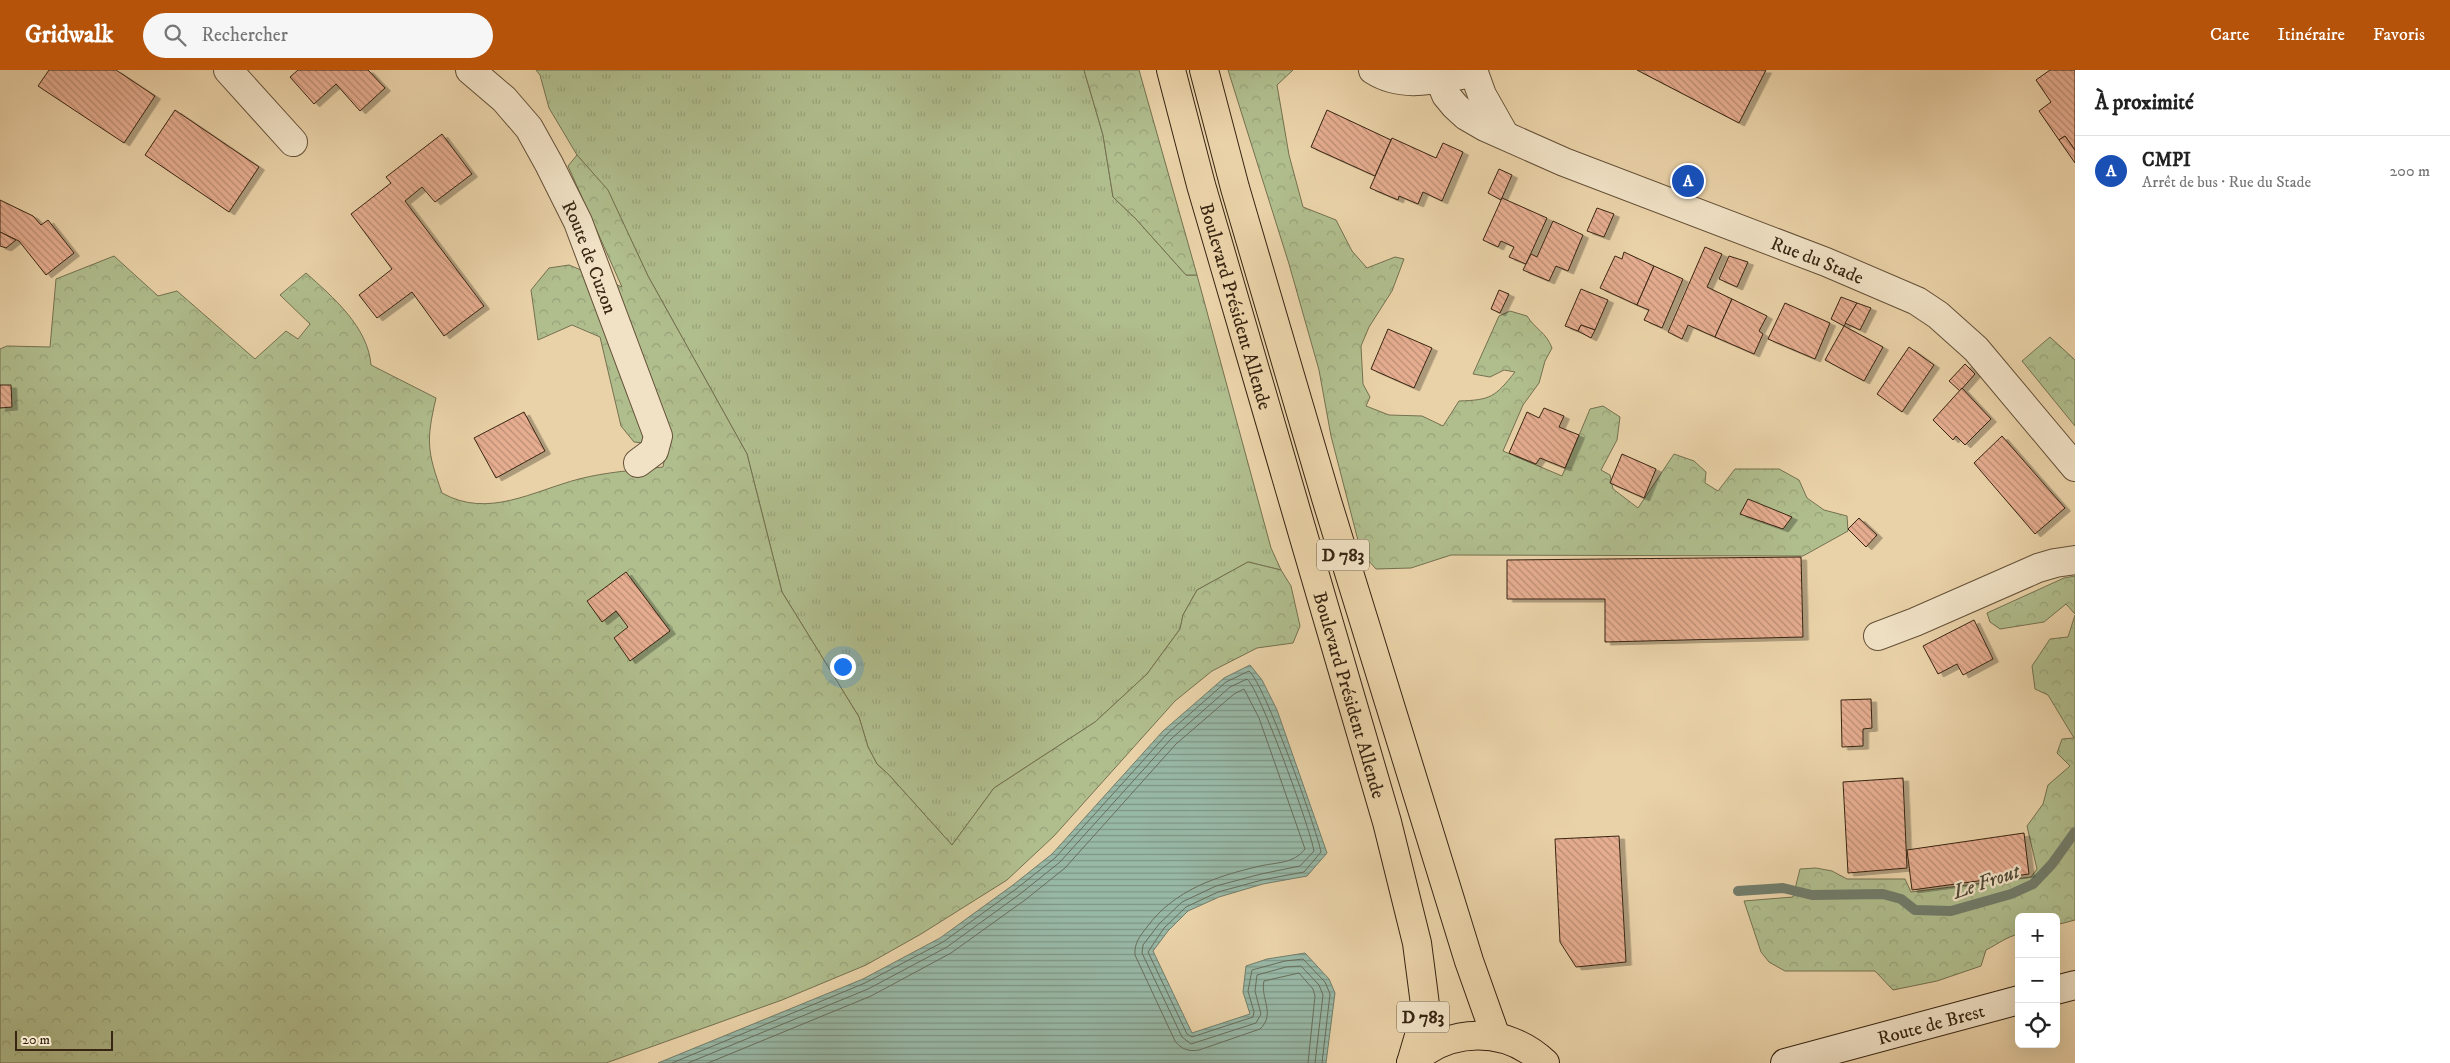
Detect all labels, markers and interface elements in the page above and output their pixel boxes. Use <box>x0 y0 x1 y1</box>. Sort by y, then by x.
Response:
search box <box>143 13 493 58</box>
text: Gridwalk <box>25 20 113 50</box>
icon: search <box>161 21 189 49</box>
text: Rechercher <box>201 24 288 47</box>
text: Carte <box>2210 24 2250 46</box>
text: Itinéraire <box>2278 24 2345 46</box>
text: Favoris <box>2373 24 2425 46</box>
text: À proximité <box>2095 90 2194 116</box>
text: CMPI <box>2142 149 2191 172</box>
text: A <box>2106 161 2116 181</box>
text: 200 m <box>2389 161 2430 181</box>
pin: A <box>1672 162 1704 200</box>
text: Arrêt de bus · Rue du Stade <box>2142 172 2311 192</box>
street label: Route de Cuzon <box>556 197 621 317</box>
street label: Boulevard Président Allende <box>1194 200 1276 413</box>
street label: Rue du Stade <box>1767 232 1867 290</box>
road number: D 783 <box>1317 540 1369 570</box>
street label: Boulevard Président Allende <box>1307 589 1390 801</box>
your location <box>830 654 856 680</box>
water label: Le Frout <box>1949 859 2025 906</box>
map controls <box>2015 913 2060 1048</box>
button: + <box>2015 913 2060 958</box>
button: − <box>2015 958 2060 1003</box>
street label: Route de Brest <box>1875 1000 1987 1051</box>
road number: D 783 <box>1397 1002 1449 1032</box>
button: locate <box>2015 1003 2060 1048</box>
scale bar <box>15 1028 112 1051</box>
text: 20 m <box>22 1031 50 1049</box>

